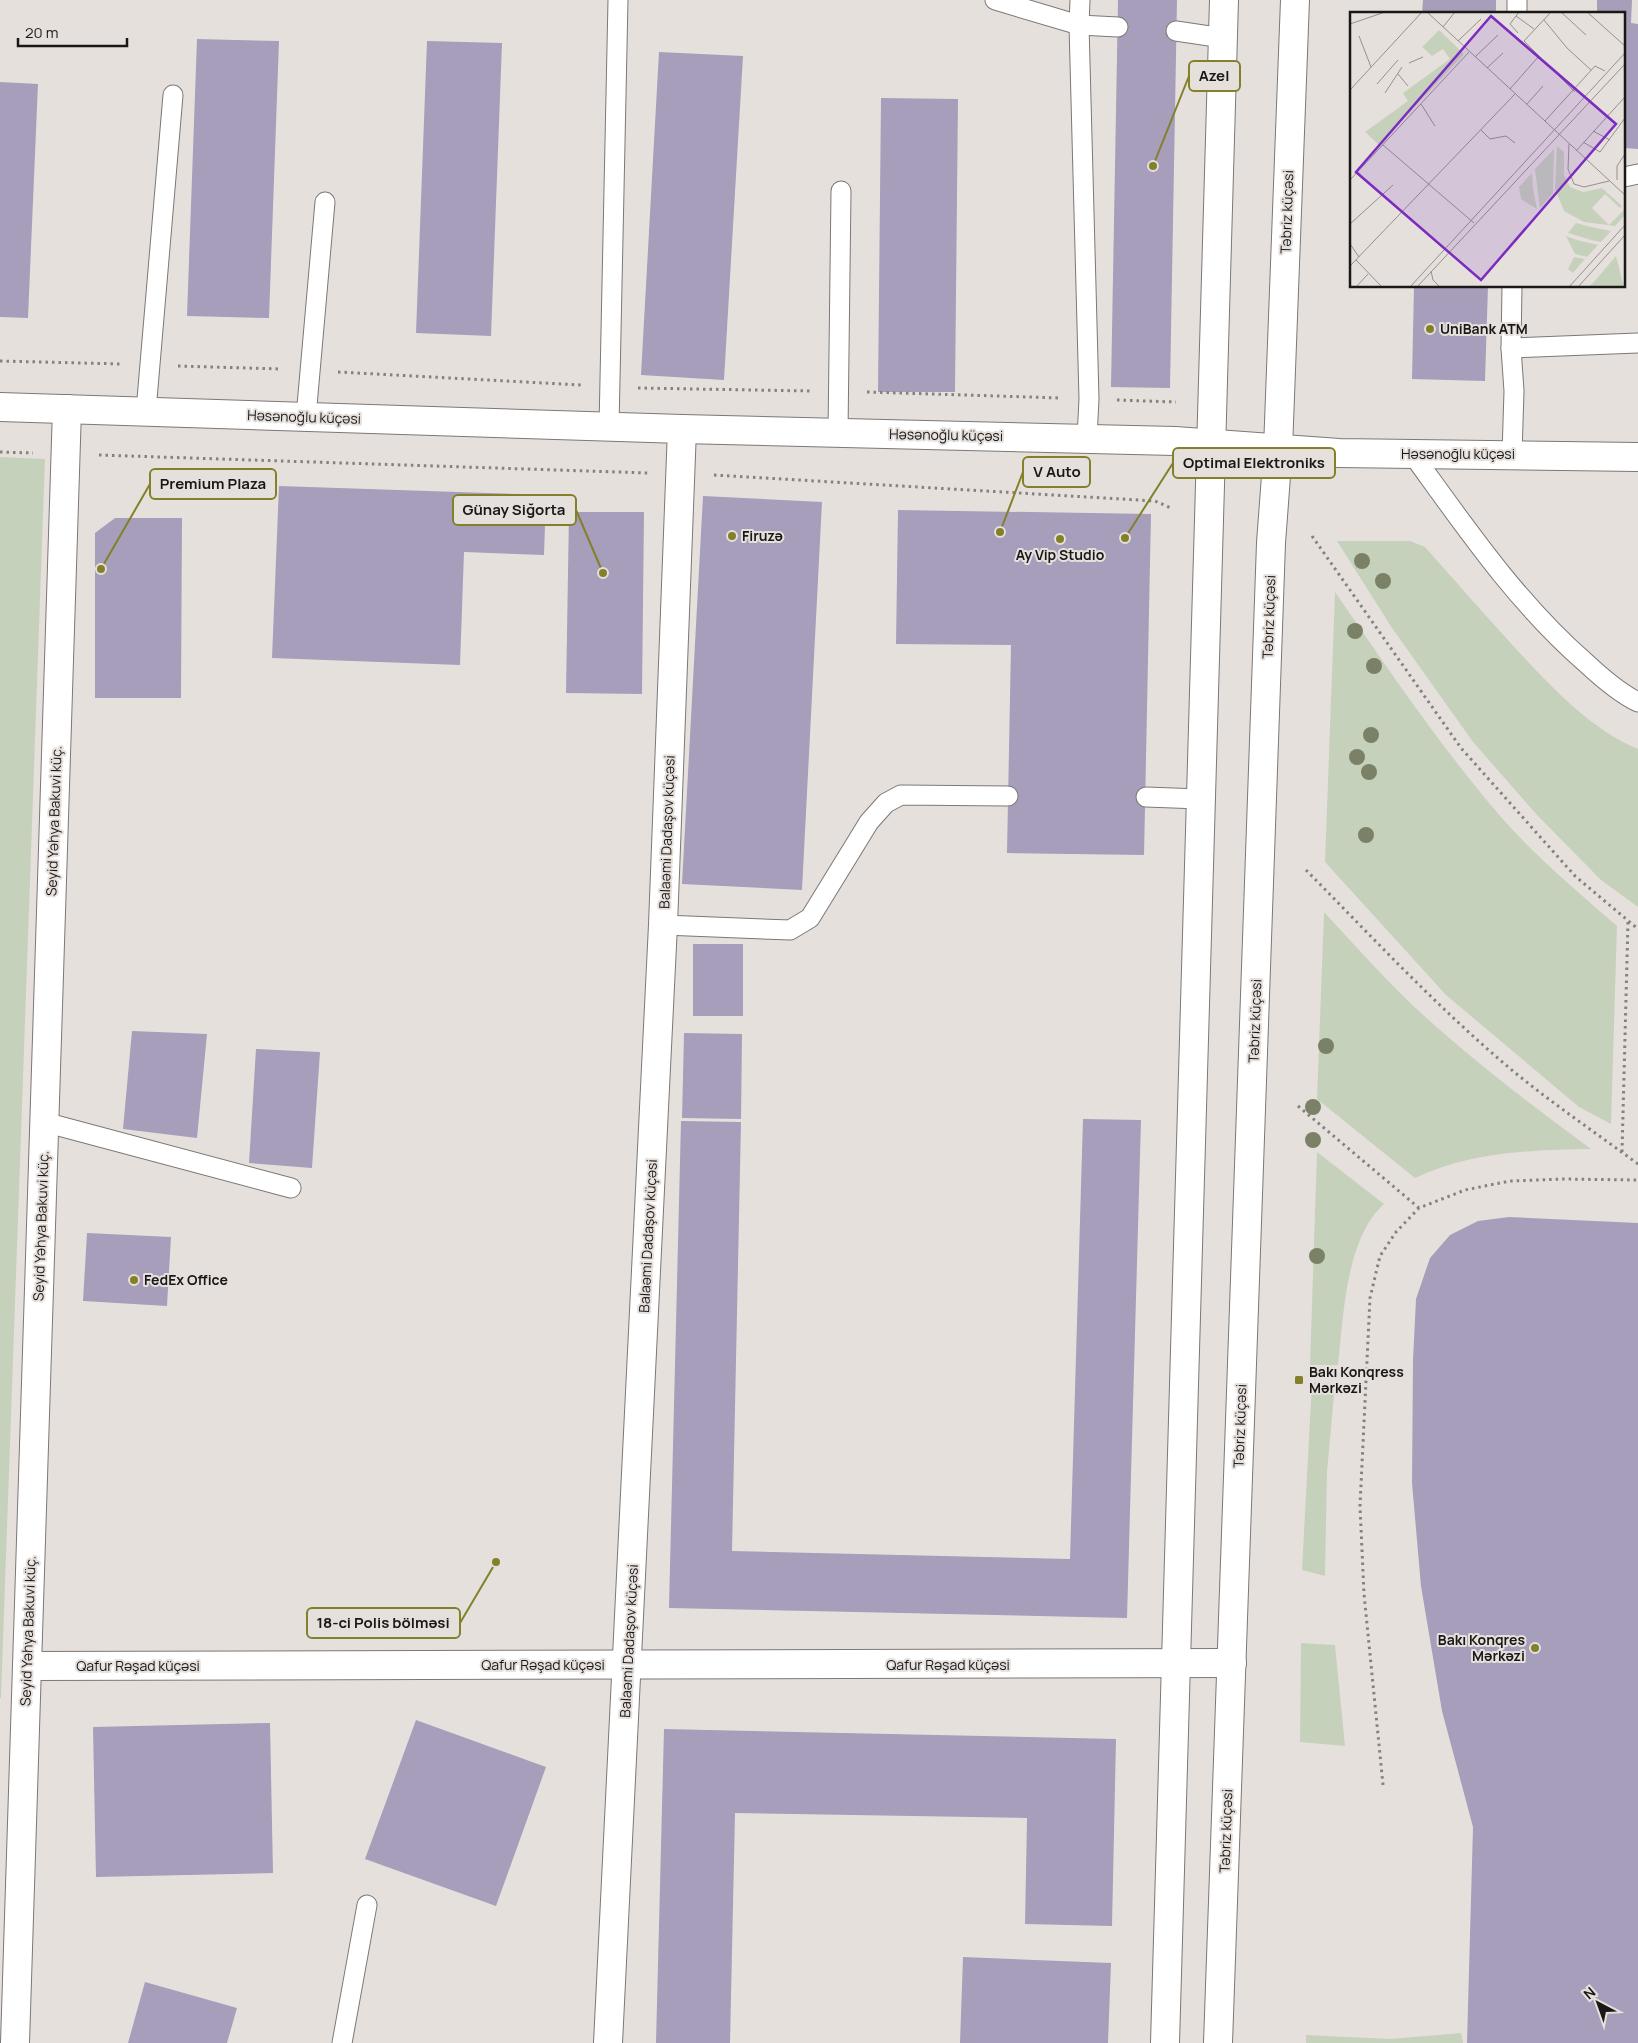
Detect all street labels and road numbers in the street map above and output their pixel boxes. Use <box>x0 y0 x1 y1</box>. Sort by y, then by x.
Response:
street label: Təbriz küçəsi <box>1276 170 1297 254</box>
street label: Həsənoğlu küçəsi <box>247 405 361 428</box>
street label: Həsənoğlu küçəsi <box>889 424 1003 445</box>
street label: Həsənoğlu küçəsi <box>1401 444 1515 463</box>
street label: Təbriz küçəsi <box>1258 575 1279 659</box>
street label: Seyid Yəhya Bakuvi küç. <box>41 746 66 896</box>
street label: Balaəmi Dadaşov küçəsi <box>654 755 679 909</box>
street label: Təbriz küçəsi <box>1244 979 1265 1063</box>
street label: Seyid Yəhya Bakuvi küç. <box>28 1151 53 1301</box>
street label: Balaəmi Dadaşov küçəsi <box>634 1159 661 1313</box>
street label: Təbriz küçəsi <box>1229 1384 1250 1468</box>
street label: Seyid Yəhya Bakuvi küç. <box>15 1556 40 1706</box>
street label: Balaəmi Dadaşov küçəsi <box>615 1564 642 1718</box>
street label: Qafur Rəşad küçəsi <box>481 1655 605 1674</box>
street label: Qafur Rəşad küçəsi <box>886 1655 1010 1674</box>
street label: Qafur Rəşad küçəsi <box>76 1656 200 1675</box>
street label: Təbriz küçəsi <box>1215 1789 1236 1873</box>

